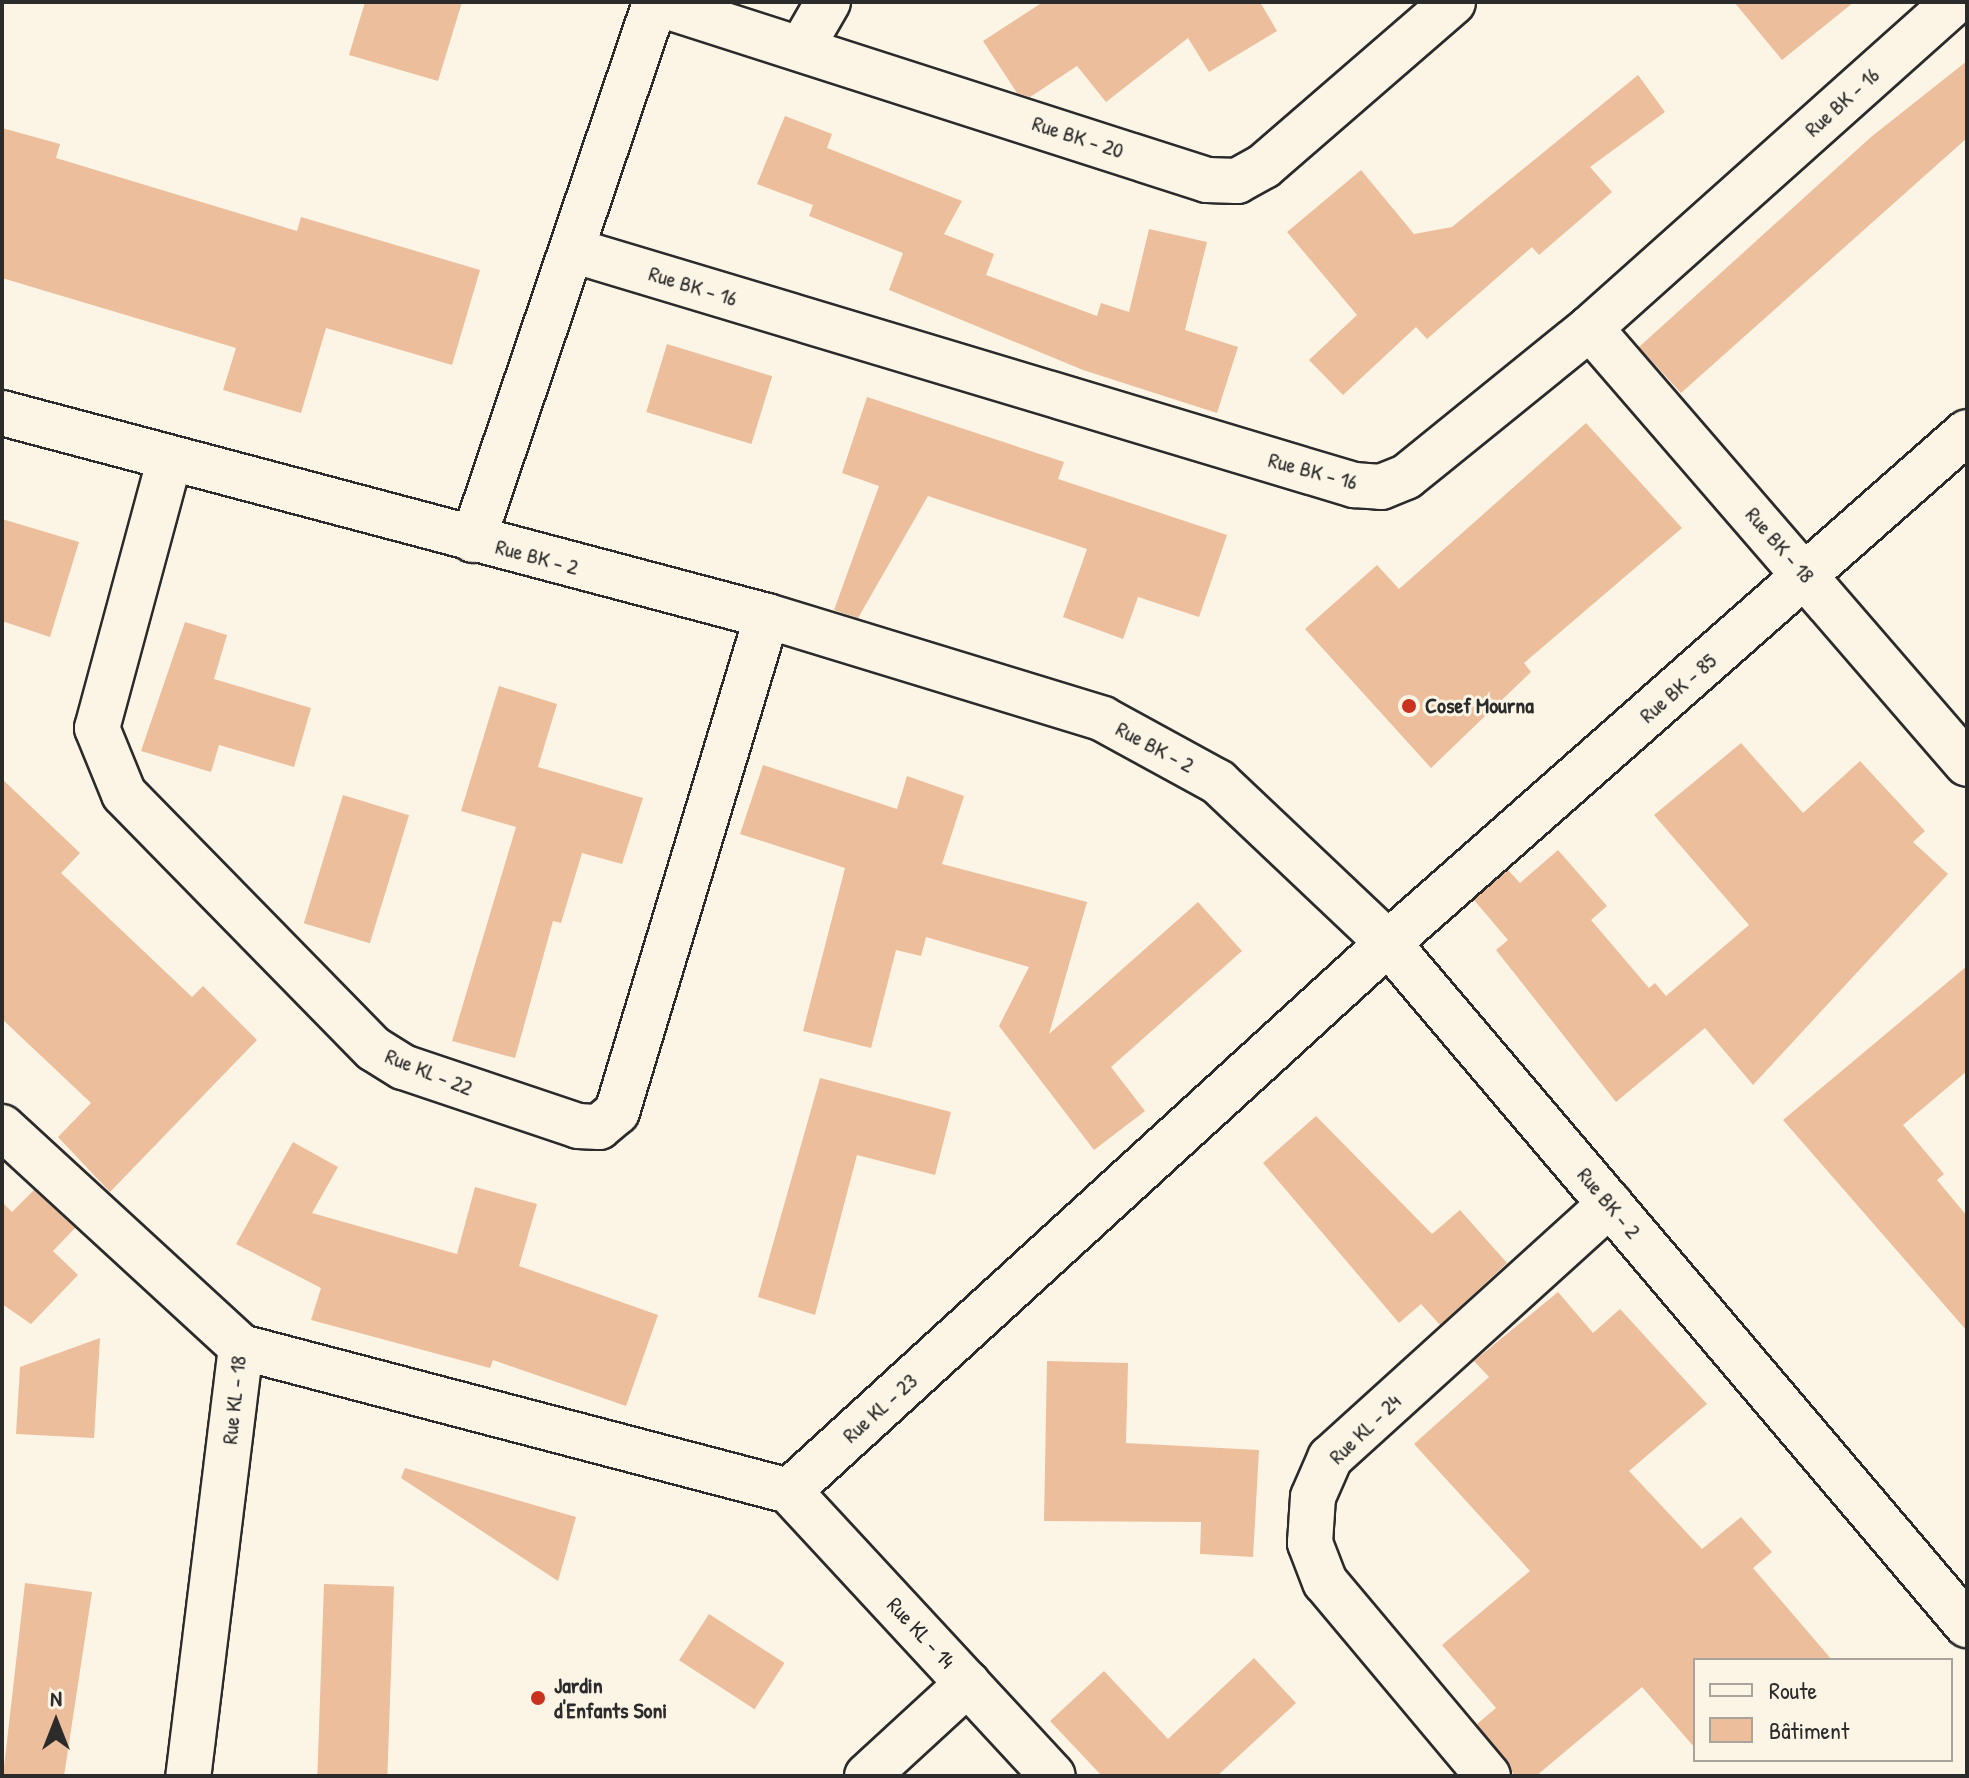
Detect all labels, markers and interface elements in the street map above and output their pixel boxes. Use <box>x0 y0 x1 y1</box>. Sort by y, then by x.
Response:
street label: Rue BK - 16 <box>1799 62 1885 142</box>
street label: Rue BK - 20 <box>1029 110 1127 164</box>
street label: Rue BK - 16 <box>646 260 740 312</box>
street label: Rue BK - 16 <box>1266 446 1360 496</box>
street label: Rue BK - 18 <box>1740 502 1820 588</box>
street label: Rue BK - 2 <box>493 533 581 581</box>
street label: Rue BK - 85 <box>1634 647 1722 729</box>
place label: Cosef Mourna <box>1425 693 1534 719</box>
marker: Cosef Mourna <box>1400 697 1418 715</box>
street label: Rue BK - 2 <box>1111 715 1199 779</box>
street label: Rue KL - 22 <box>381 1043 477 1101</box>
street label: Rue BK - 2 <box>1572 1162 1646 1244</box>
street label: Rue KL - 18 <box>216 1354 252 1446</box>
street label: Rue KL - 23 <box>837 1368 923 1448</box>
street label: Rue KL - 24 <box>1324 1388 1406 1470</box>
street label: Rue KL - 14 <box>881 1592 961 1674</box>
legend <box>1693 1658 1953 1762</box>
place label: Jardin d'Enfants Soni <box>554 1672 667 1724</box>
text: Route <box>1769 1674 1817 1706</box>
north arrow <box>16 1682 96 1762</box>
text: N <box>50 1683 62 1713</box>
marker: Jardin d'Enfants Soni <box>529 1689 547 1707</box>
text: Bâtiment <box>1769 1714 1849 1746</box>

